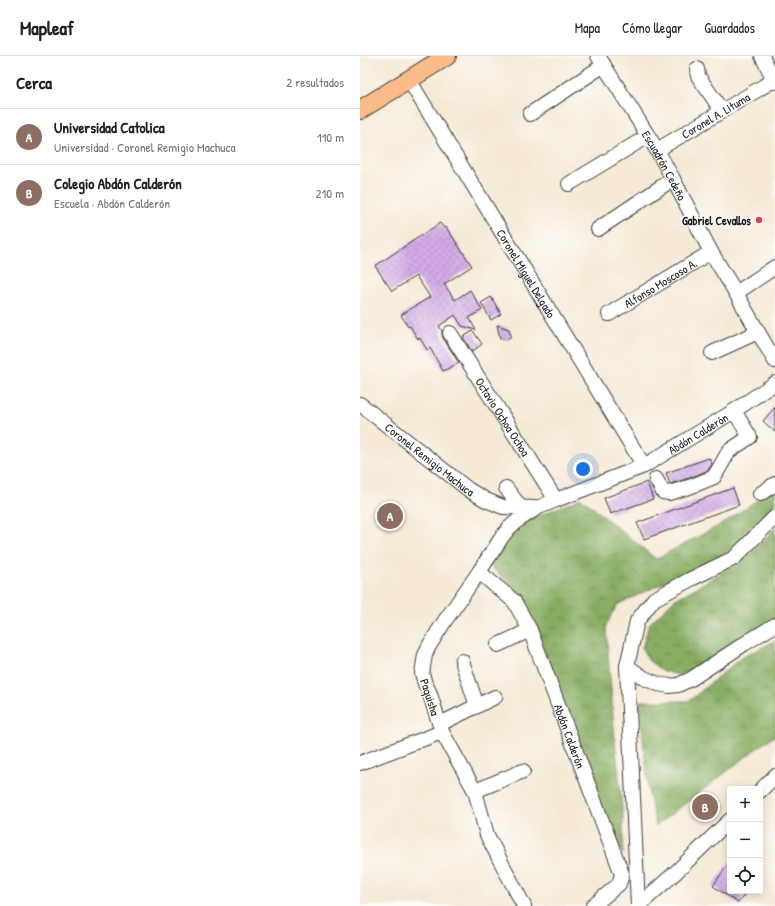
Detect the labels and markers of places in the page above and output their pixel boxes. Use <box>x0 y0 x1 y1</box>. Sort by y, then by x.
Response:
place label: Gabriel Cevallos <box>682 212 751 229</box>
marker: Gabriel Cevallos <box>754 215 764 225</box>
pin: A <box>377 501 403 531</box>
pin: B <box>692 792 718 822</box>

